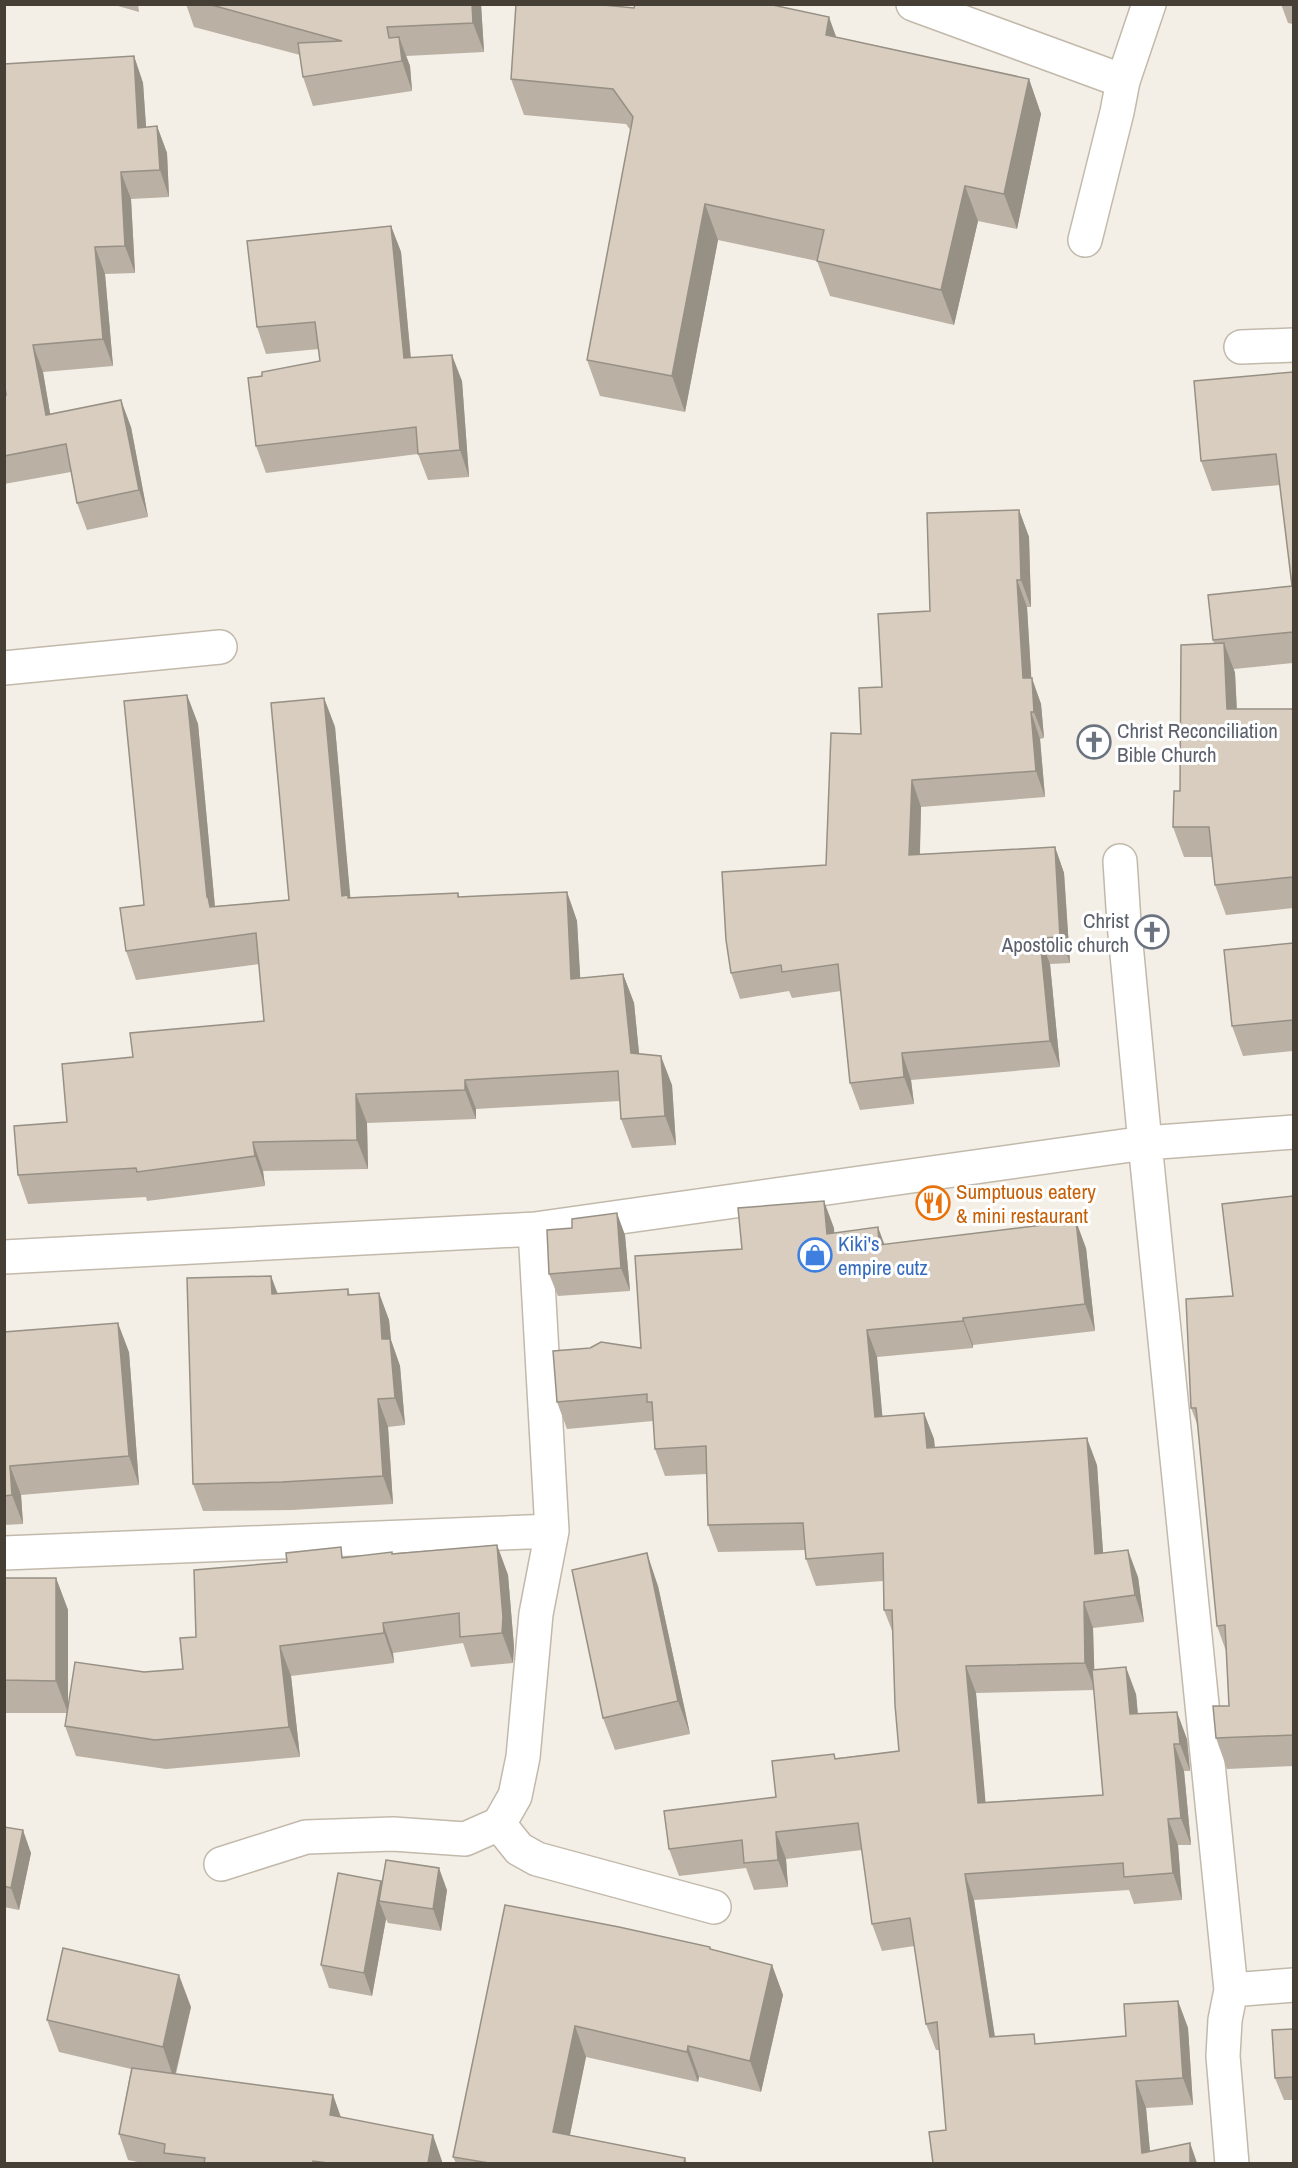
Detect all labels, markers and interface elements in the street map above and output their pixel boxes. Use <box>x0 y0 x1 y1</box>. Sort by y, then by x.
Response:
place label: Christ Reconciliation Bible Church <box>1117 716 1278 769</box>
church icon: Christ Reconciliation Bible Church <box>1076 724 1112 760</box>
place label: Christ Apostolic church <box>1001 906 1129 959</box>
church icon: Christ Apostolic church <box>1134 914 1170 950</box>
place label: Sumptuous eatery & mini restaurant <box>956 1177 1096 1230</box>
restaurant icon: Sumptuous eatery & mini restaurant <box>915 1185 951 1221</box>
place label: Kiki's empire cutz <box>838 1229 928 1282</box>
shop icon: Kiki's empire cutz <box>797 1237 833 1273</box>

